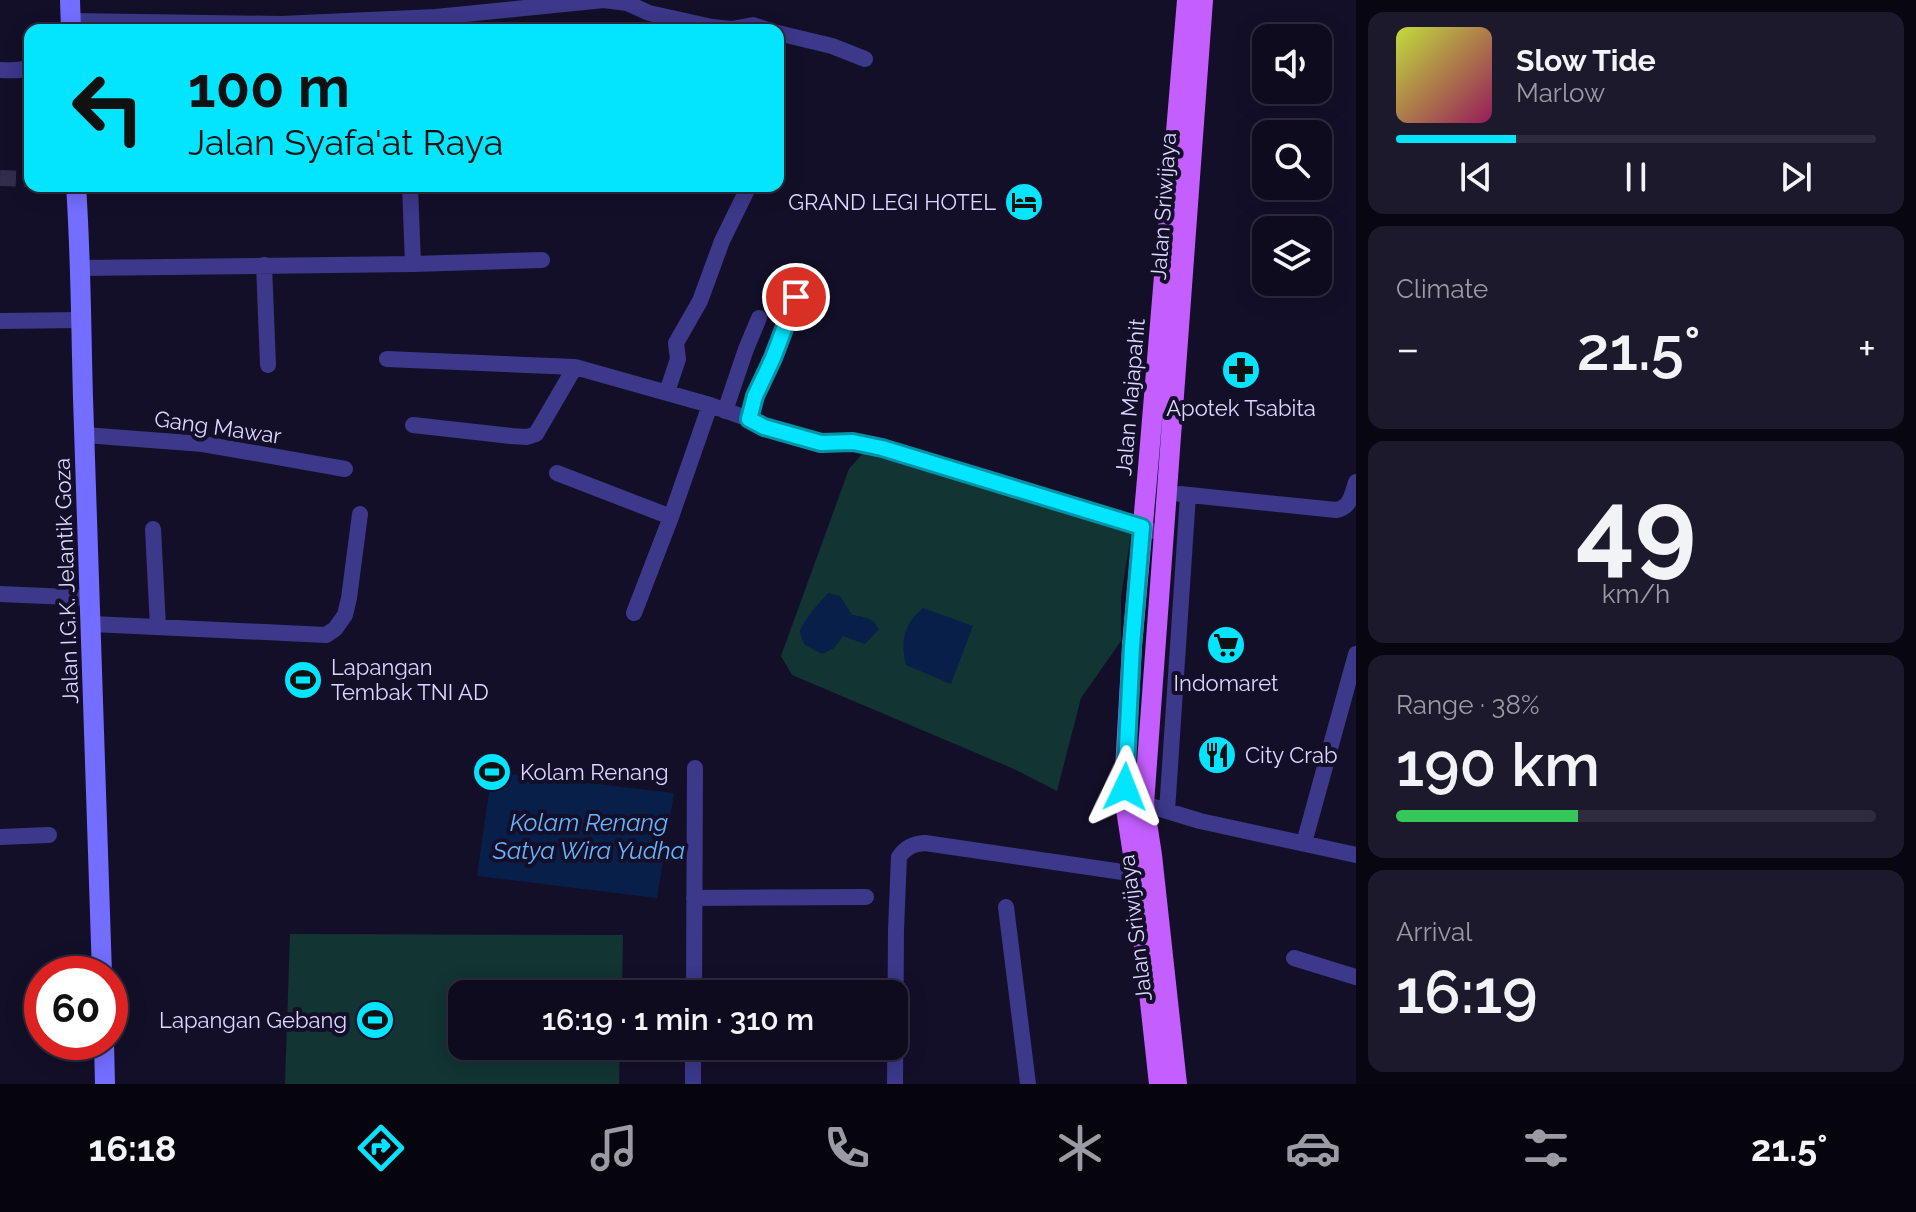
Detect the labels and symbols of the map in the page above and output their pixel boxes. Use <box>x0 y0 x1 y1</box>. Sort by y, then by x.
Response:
street label: Jalan Sriwijaya <box>1145 131 1181 281</box>
hotel icon: GRAND LEGI HOTEL <box>1003 181 1045 223</box>
place label: GRAND LEGI HOTEL <box>788 189 996 215</box>
pin <box>762 263 830 331</box>
street label: Jalan Majapahit <box>1110 317 1150 477</box>
pharmacy icon: Apotek Tsabita <box>1220 349 1262 391</box>
place label: Apotek Tsabita <box>1166 395 1316 421</box>
street label: Gang Mawar <box>153 405 283 449</box>
street label: Jalan I.G.K. Jelantik Goza <box>49 458 83 704</box>
supermarket icon: Indomaret <box>1205 624 1247 666</box>
place label: Lapangan Tembak TNI AD <box>331 654 489 705</box>
sports icon: Lapangan Tembak TNI AD <box>282 659 324 701</box>
place label: Indomaret <box>1174 670 1279 696</box>
restaurant icon: City Crab <box>1196 734 1238 776</box>
place label: City Crab <box>1245 742 1338 768</box>
position arrow <box>1083 745 1167 829</box>
sports icon: Kolam Renang <box>471 751 513 793</box>
place label: Kolam Renang <box>520 759 669 785</box>
water label: Kolam Renang Satya Wira Yudha <box>492 808 685 865</box>
street label: Jalan Sriwijaya <box>1113 853 1157 1003</box>
speed limit sign: 60 <box>24 956 128 1060</box>
sports icon: Lapangan Gebang <box>354 999 396 1041</box>
place label: Lapangan Gebang <box>159 1007 347 1033</box>

